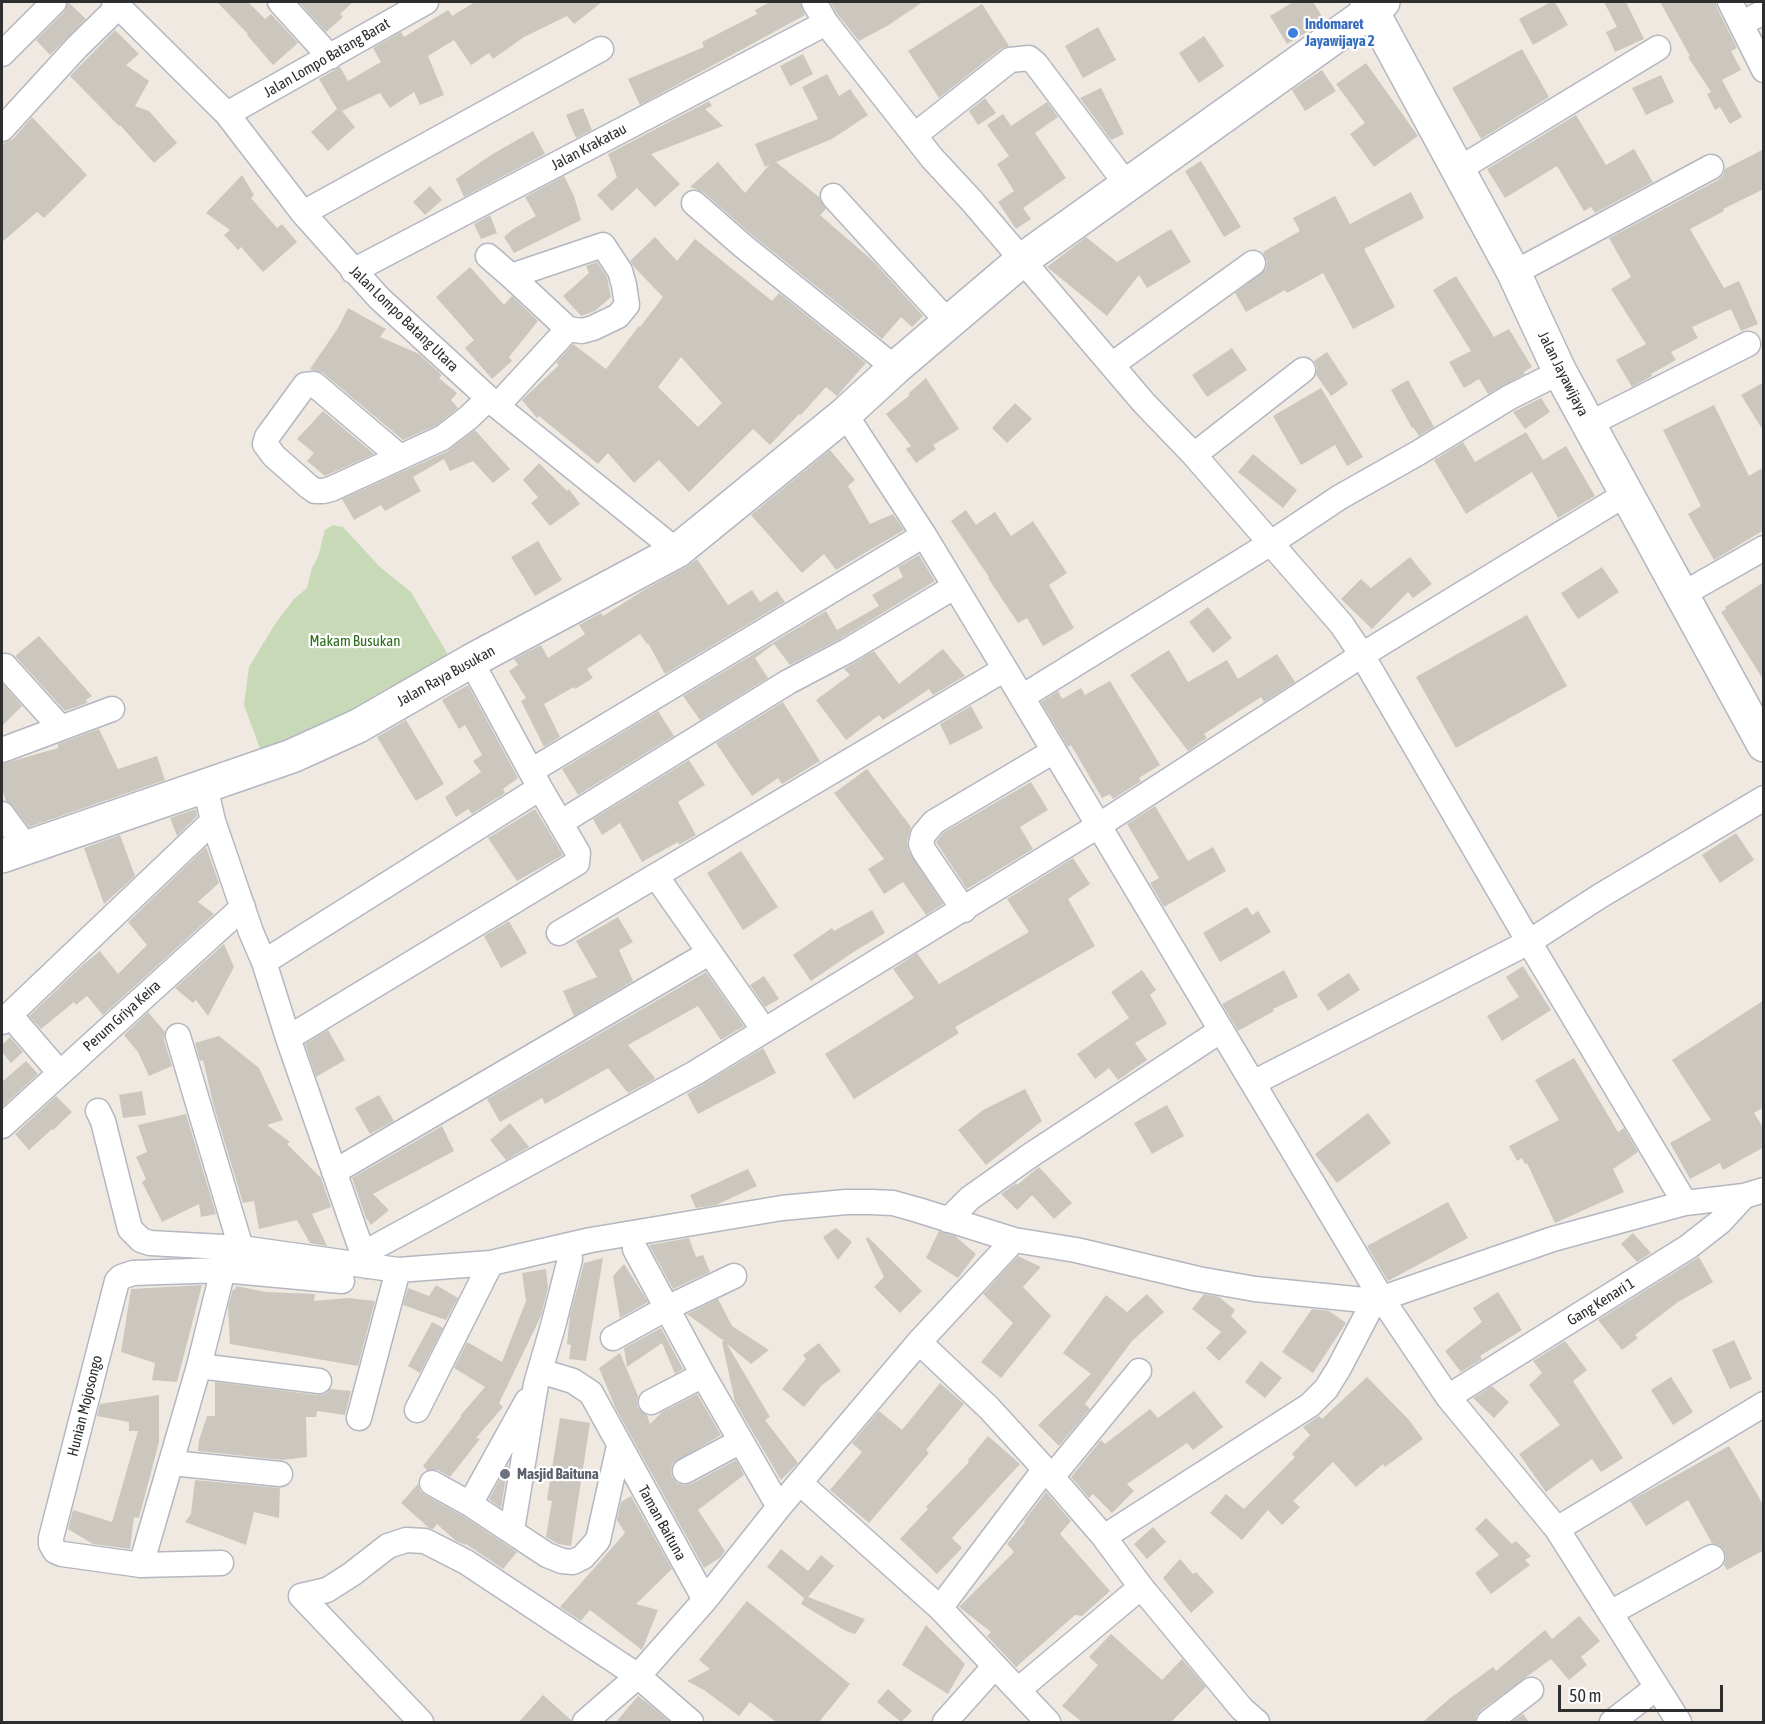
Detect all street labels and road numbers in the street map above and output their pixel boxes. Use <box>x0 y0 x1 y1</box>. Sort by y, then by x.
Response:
street label: Jalan Lompo Batang Barat <box>261 15 393 101</box>
street label: Jalan Krakatau <box>548 120 630 174</box>
street label: Jalan Lompo Batang Utara <box>346 262 462 376</box>
street label: Jalan Jayawijaya <box>1534 329 1592 419</box>
street label: Jalan Raya Busukan <box>394 642 498 710</box>
street label: Perum Griya Keira <box>80 977 164 1055</box>
street label: Gang Kenari 1 <box>1564 1274 1638 1330</box>
street label: Hunian Mojosongo <box>64 1354 106 1458</box>
street label: Taman Baituna <box>634 1482 690 1564</box>

